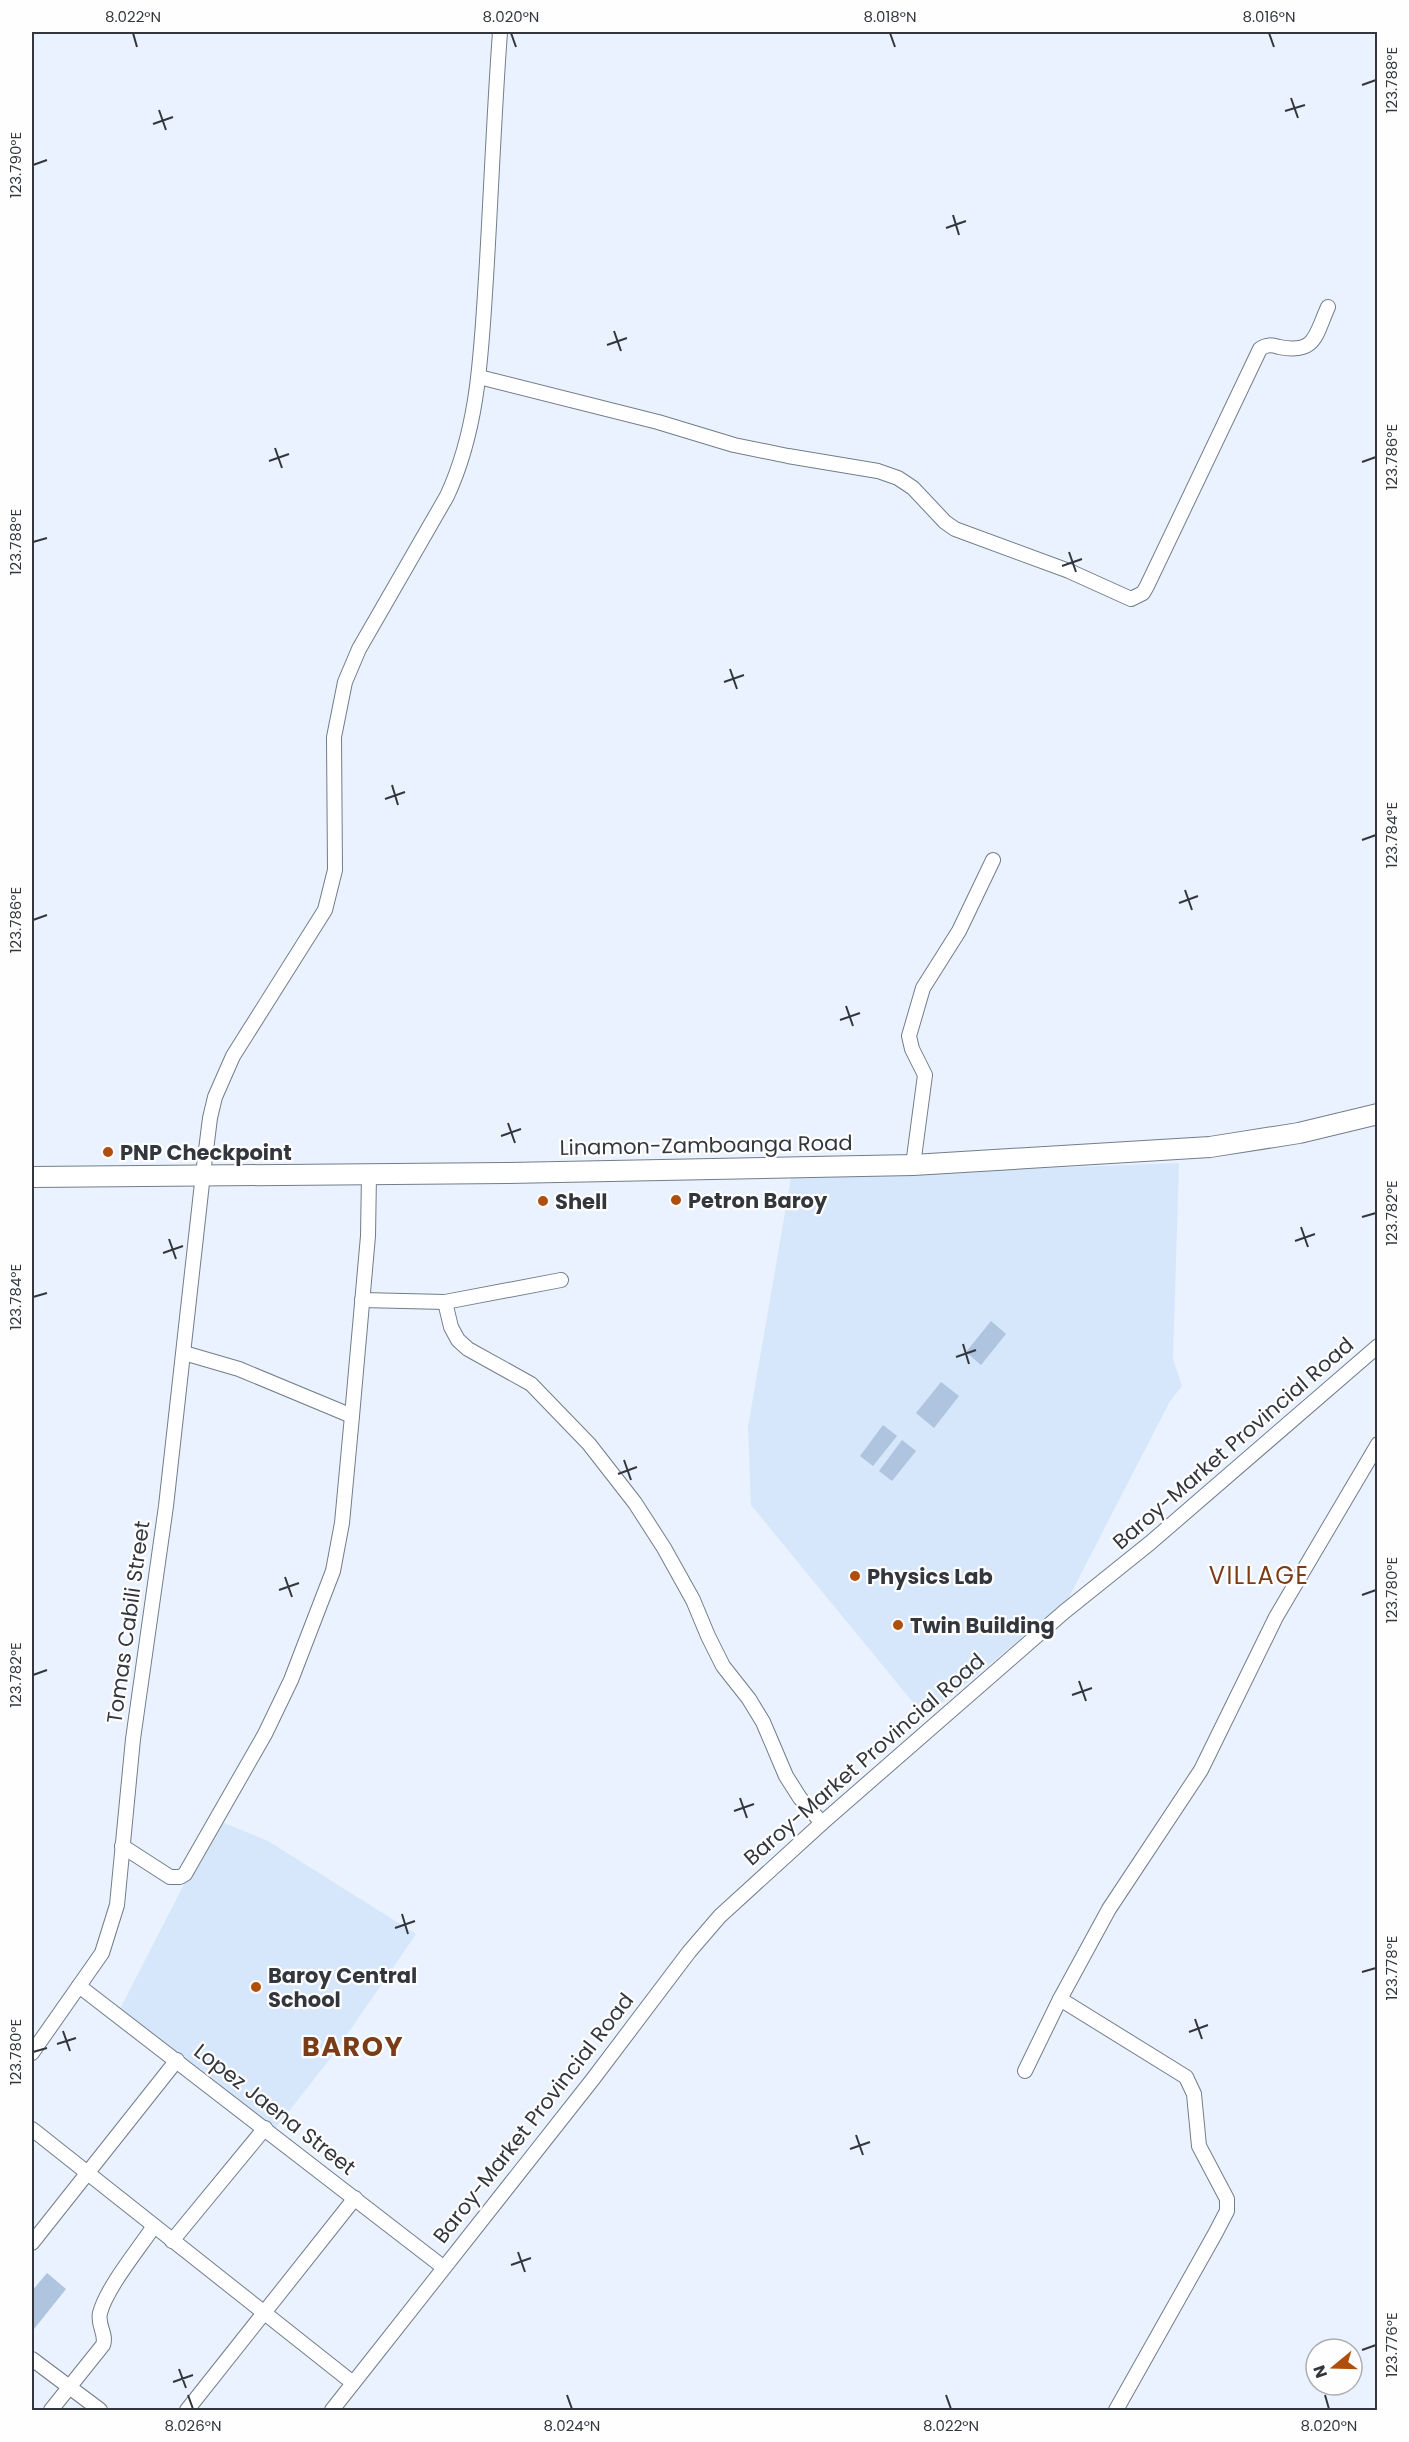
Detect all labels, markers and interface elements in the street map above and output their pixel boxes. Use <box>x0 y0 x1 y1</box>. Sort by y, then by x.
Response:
text: 8.022°N <box>105 6 161 27</box>
text: 8.020°N <box>483 6 539 27</box>
text: 8.018°N <box>864 6 917 27</box>
text: 8.016°N <box>1242 6 1296 27</box>
text: 123.788°E <box>1381 47 1402 113</box>
text: 123.790°E <box>5 132 26 198</box>
text: 123.786°E <box>1381 424 1402 490</box>
text: 123.788°E <box>5 509 26 575</box>
text: 123.784°E <box>1381 802 1402 868</box>
text: 123.786°E <box>5 887 26 953</box>
street label: Linamon-Zamboanga Road <box>559 1128 853 1162</box>
place label: PNP Checkpoint <box>120 1138 292 1167</box>
marker: PNP Checkpoint <box>101 1145 115 1159</box>
text: 123.782°E <box>1381 1180 1402 1246</box>
place label: Petron Baroy <box>688 1186 828 1215</box>
place label: Shell <box>555 1187 607 1216</box>
marker: Petron Baroy <box>669 1193 683 1207</box>
marker: Shell <box>536 1194 550 1208</box>
text: 123.784°E <box>5 1264 26 1330</box>
street label: Baroy-Market Provincial Road <box>1106 1330 1360 1556</box>
street label: Tomas Cabili Street <box>99 1519 157 1725</box>
text: 123.780°E <box>1381 1557 1402 1623</box>
district label: VILLAGE <box>1209 1559 1309 1592</box>
place label: Physics Lab <box>867 1562 993 1591</box>
marker: Physics Lab <box>848 1569 862 1583</box>
place label: Twin Building <box>910 1611 1055 1640</box>
marker: Twin Building <box>891 1618 905 1632</box>
text: 123.782°E <box>5 1642 26 1708</box>
street label: Baroy-Market Provincial Road <box>737 1646 991 1872</box>
text: 123.778°E <box>1381 1935 1402 2001</box>
place label: Baroy Central School <box>268 1961 417 2014</box>
marker: Baroy Central School <box>249 1980 263 1994</box>
street label: Baroy-Market Provincial Road <box>426 1987 640 2249</box>
text: 123.780°E <box>5 2019 26 2085</box>
district label: BAROY <box>302 2028 404 2065</box>
street label: Lopez Jaena Street <box>188 2037 362 2181</box>
text: 123.776°E <box>1381 2312 1402 2378</box>
north arrow <box>1304 2337 1364 2397</box>
text: N <box>1307 2362 1333 2381</box>
text: 8.026°N <box>165 2415 221 2436</box>
text: 8.024°N <box>544 2415 600 2436</box>
text: 8.022°N <box>923 2415 979 2436</box>
text: 8.020°N <box>1301 2415 1357 2436</box>

